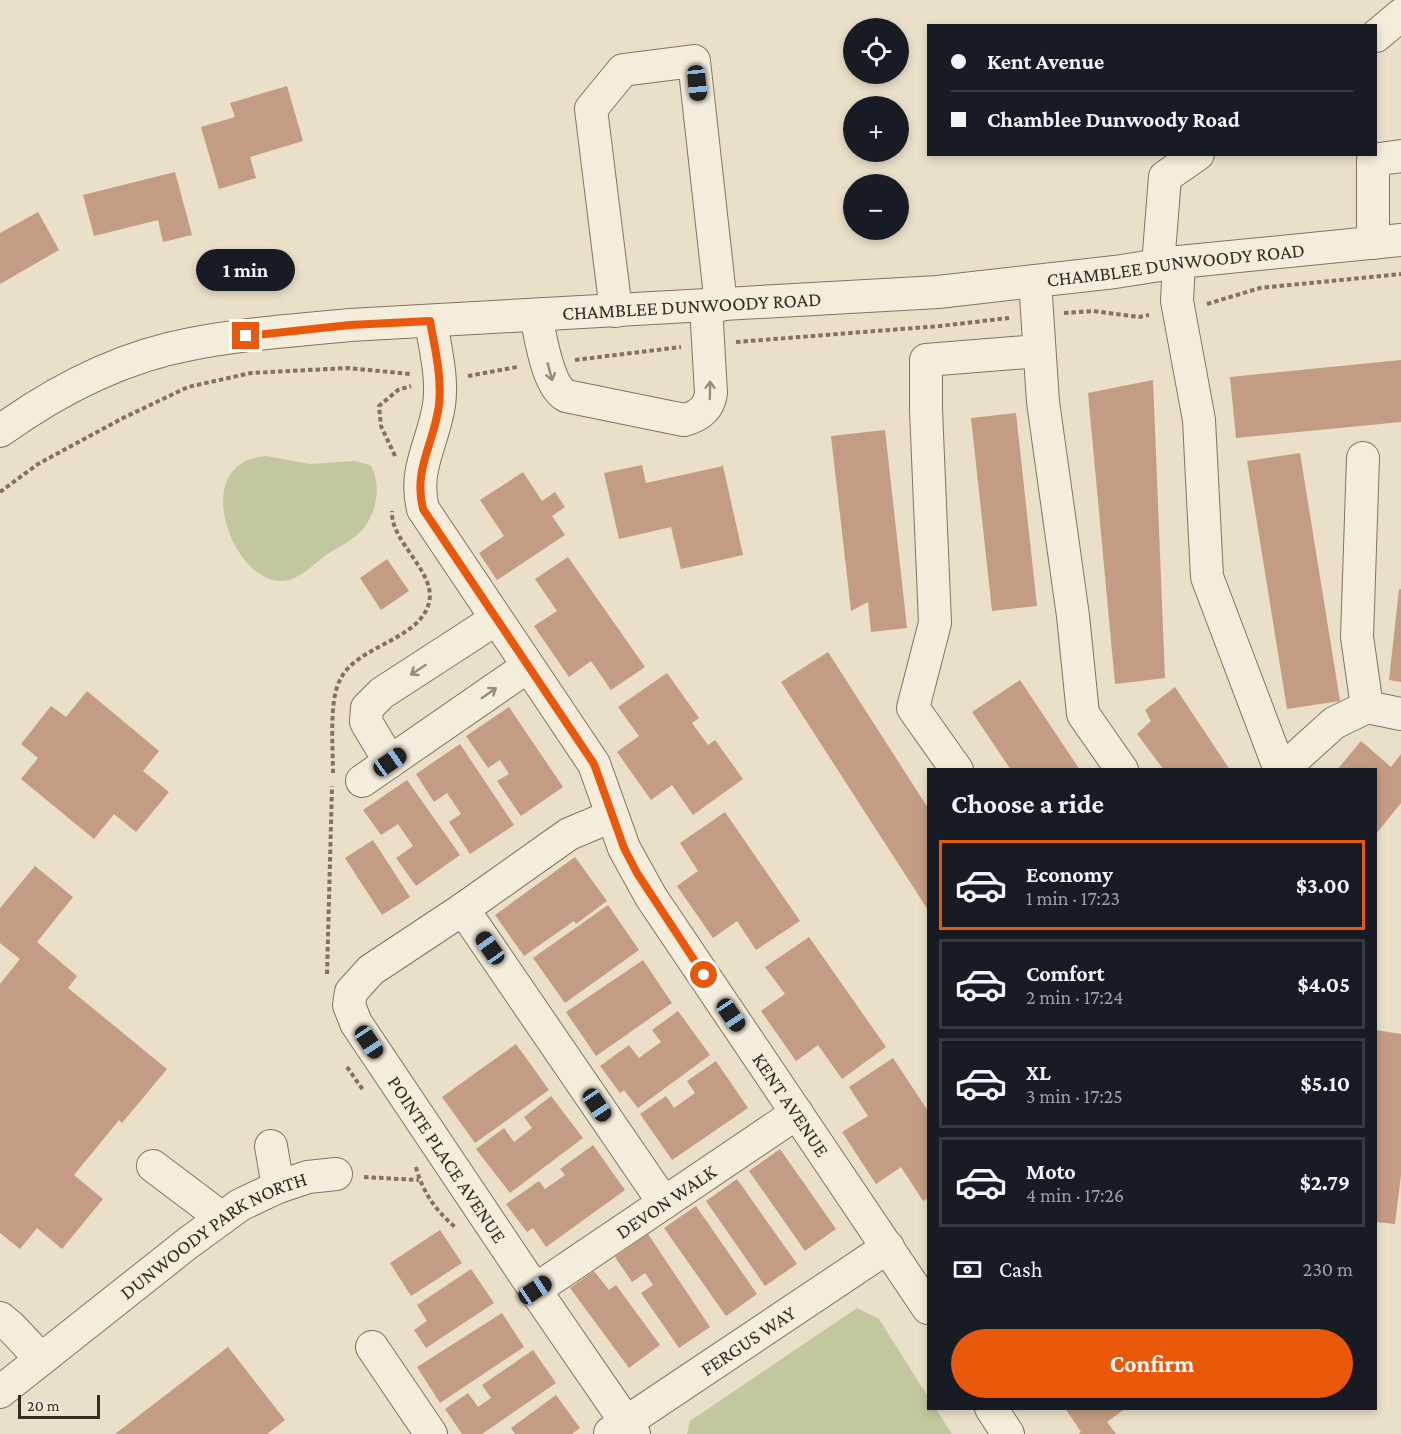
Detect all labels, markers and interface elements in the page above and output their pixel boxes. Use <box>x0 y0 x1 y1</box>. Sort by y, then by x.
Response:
map controls <box>843 18 909 240</box>
button: locate <box>843 18 909 84</box>
text: Kent Avenue <box>987 49 1104 74</box>
car <box>686 64 708 102</box>
button: + <box>843 96 909 162</box>
text: Chamblee Dunwoody Road <box>987 107 1240 132</box>
button: − <box>843 174 909 240</box>
street label: CHAMBLEE DUNWOODY ROAD <box>1046 239 1306 291</box>
callout: 1 min <box>196 249 296 291</box>
text: 1 min <box>223 259 268 281</box>
street label: CHAMBLEE DUNWOODY ROAD <box>561 288 822 324</box>
route end <box>232 322 259 349</box>
one-way arrow <box>545 362 557 381</box>
one-way arrow <box>704 380 716 400</box>
one-way arrow <box>410 664 427 676</box>
one-way arrow <box>481 687 497 699</box>
car <box>370 744 410 780</box>
text: Choose a ride <box>951 789 1104 819</box>
icon: car <box>954 858 1008 912</box>
text: Economy <box>1026 862 1113 887</box>
text: $3.00 <box>1296 873 1350 898</box>
text: 1 min · 17:23 <box>1026 887 1120 909</box>
car <box>472 928 508 968</box>
icon: car <box>954 957 1008 1011</box>
route start <box>690 961 717 988</box>
text: Comfort <box>1026 961 1104 986</box>
text: $4.05 <box>1297 972 1350 997</box>
text: 2 min · 17:24 <box>1026 986 1124 1008</box>
car <box>713 995 749 1035</box>
car <box>351 1022 387 1062</box>
street label: KENT AVENUE <box>748 1049 834 1161</box>
icon: car <box>954 1056 1008 1110</box>
text: XL <box>1026 1060 1051 1085</box>
text: $5.10 <box>1301 1071 1350 1096</box>
street label: POINTE PLACE AVENUE <box>384 1072 511 1247</box>
car <box>579 1085 615 1125</box>
text: 3 min · 17:25 <box>1026 1085 1123 1107</box>
icon: car <box>954 1155 1008 1209</box>
text: Moto <box>1026 1159 1076 1184</box>
street label: DEVON WALK <box>612 1160 720 1243</box>
street label: DUNWOODY PARK NORTH <box>116 1167 309 1304</box>
text: $2.79 <box>1300 1170 1350 1195</box>
text: 4 min · 17:26 <box>1026 1184 1124 1206</box>
icon: cash <box>951 1253 984 1286</box>
text: Cash <box>999 1257 1043 1282</box>
text: 230 m <box>1303 1258 1353 1280</box>
car <box>515 1272 555 1308</box>
street label: FERGUS WAY <box>696 1301 800 1380</box>
button: Confirm <box>951 1329 1353 1398</box>
scale bar <box>18 1392 100 1420</box>
text: 20 m <box>27 1397 60 1414</box>

